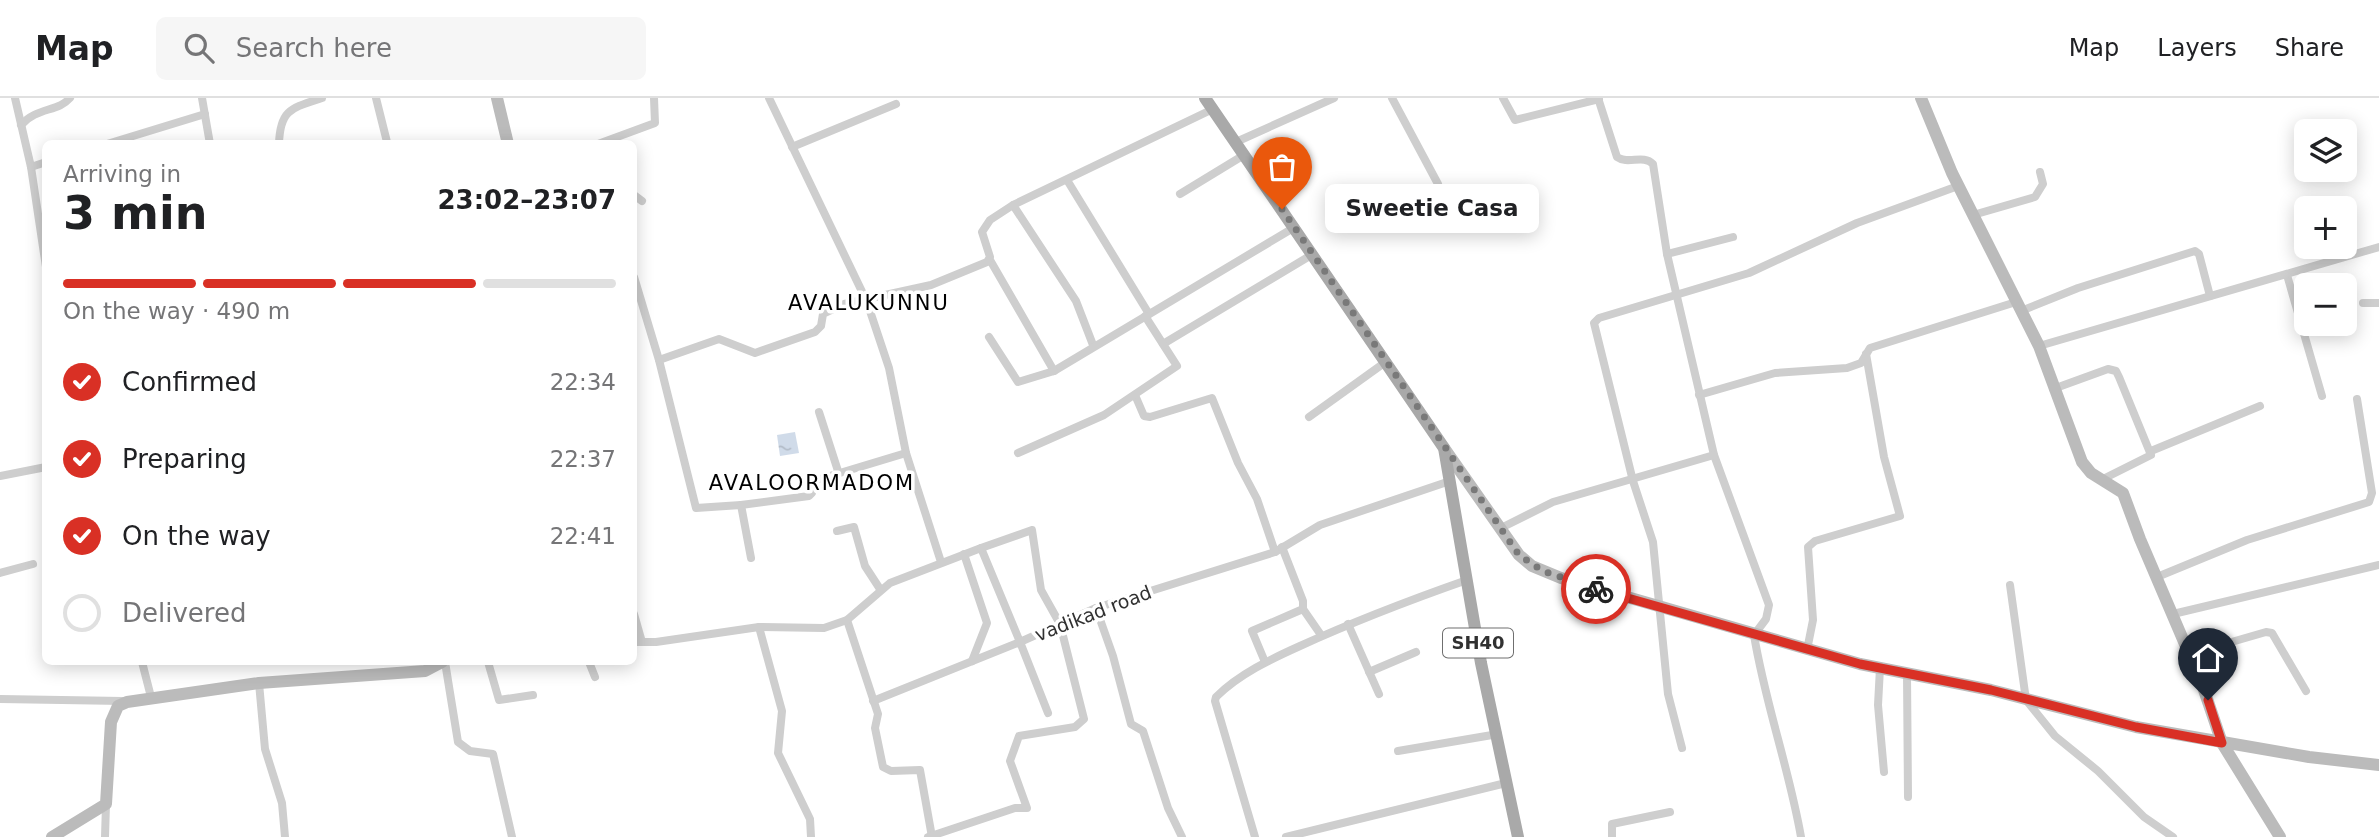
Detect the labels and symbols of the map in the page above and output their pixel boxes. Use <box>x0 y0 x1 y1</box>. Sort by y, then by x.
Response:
pin <box>1252 137 1312 209</box>
callout: Sweetie Casa <box>1324 184 1538 234</box>
district label: AVALUKUNNU <box>788 291 950 315</box>
district label: AVALOORMADOM <box>709 471 915 495</box>
courier <box>1561 554 1631 624</box>
street label: vadikad road <box>1031 581 1155 645</box>
road number: SH40 <box>1443 628 1513 658</box>
pin <box>2178 628 2238 700</box>

